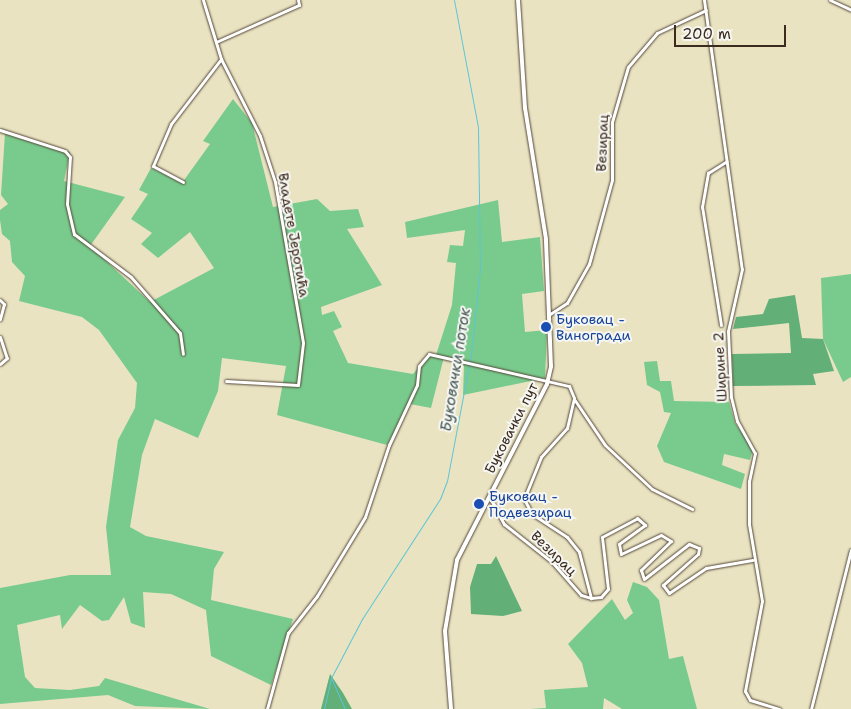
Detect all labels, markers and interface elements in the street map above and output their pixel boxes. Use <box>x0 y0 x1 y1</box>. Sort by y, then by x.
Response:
scale bar <box>676 15 788 47</box>
text: 200 m <box>682 24 731 44</box>
street label: Везирац <box>593 114 611 172</box>
street label: Владете Јеротића <box>275 172 313 298</box>
water label: Буковачки поток <box>437 307 475 433</box>
place label: Буковац - Виногради <box>556 311 631 344</box>
marker: Буковац - Виногради <box>540 321 552 333</box>
street label: Ширине 2 <box>710 332 730 402</box>
street label: Буковачки пут <box>481 380 541 476</box>
place label: Буковац - Подвезирац <box>489 488 572 520</box>
marker: Буковац - Подвезирац <box>473 498 485 510</box>
street label: Везирац <box>528 527 580 579</box>

